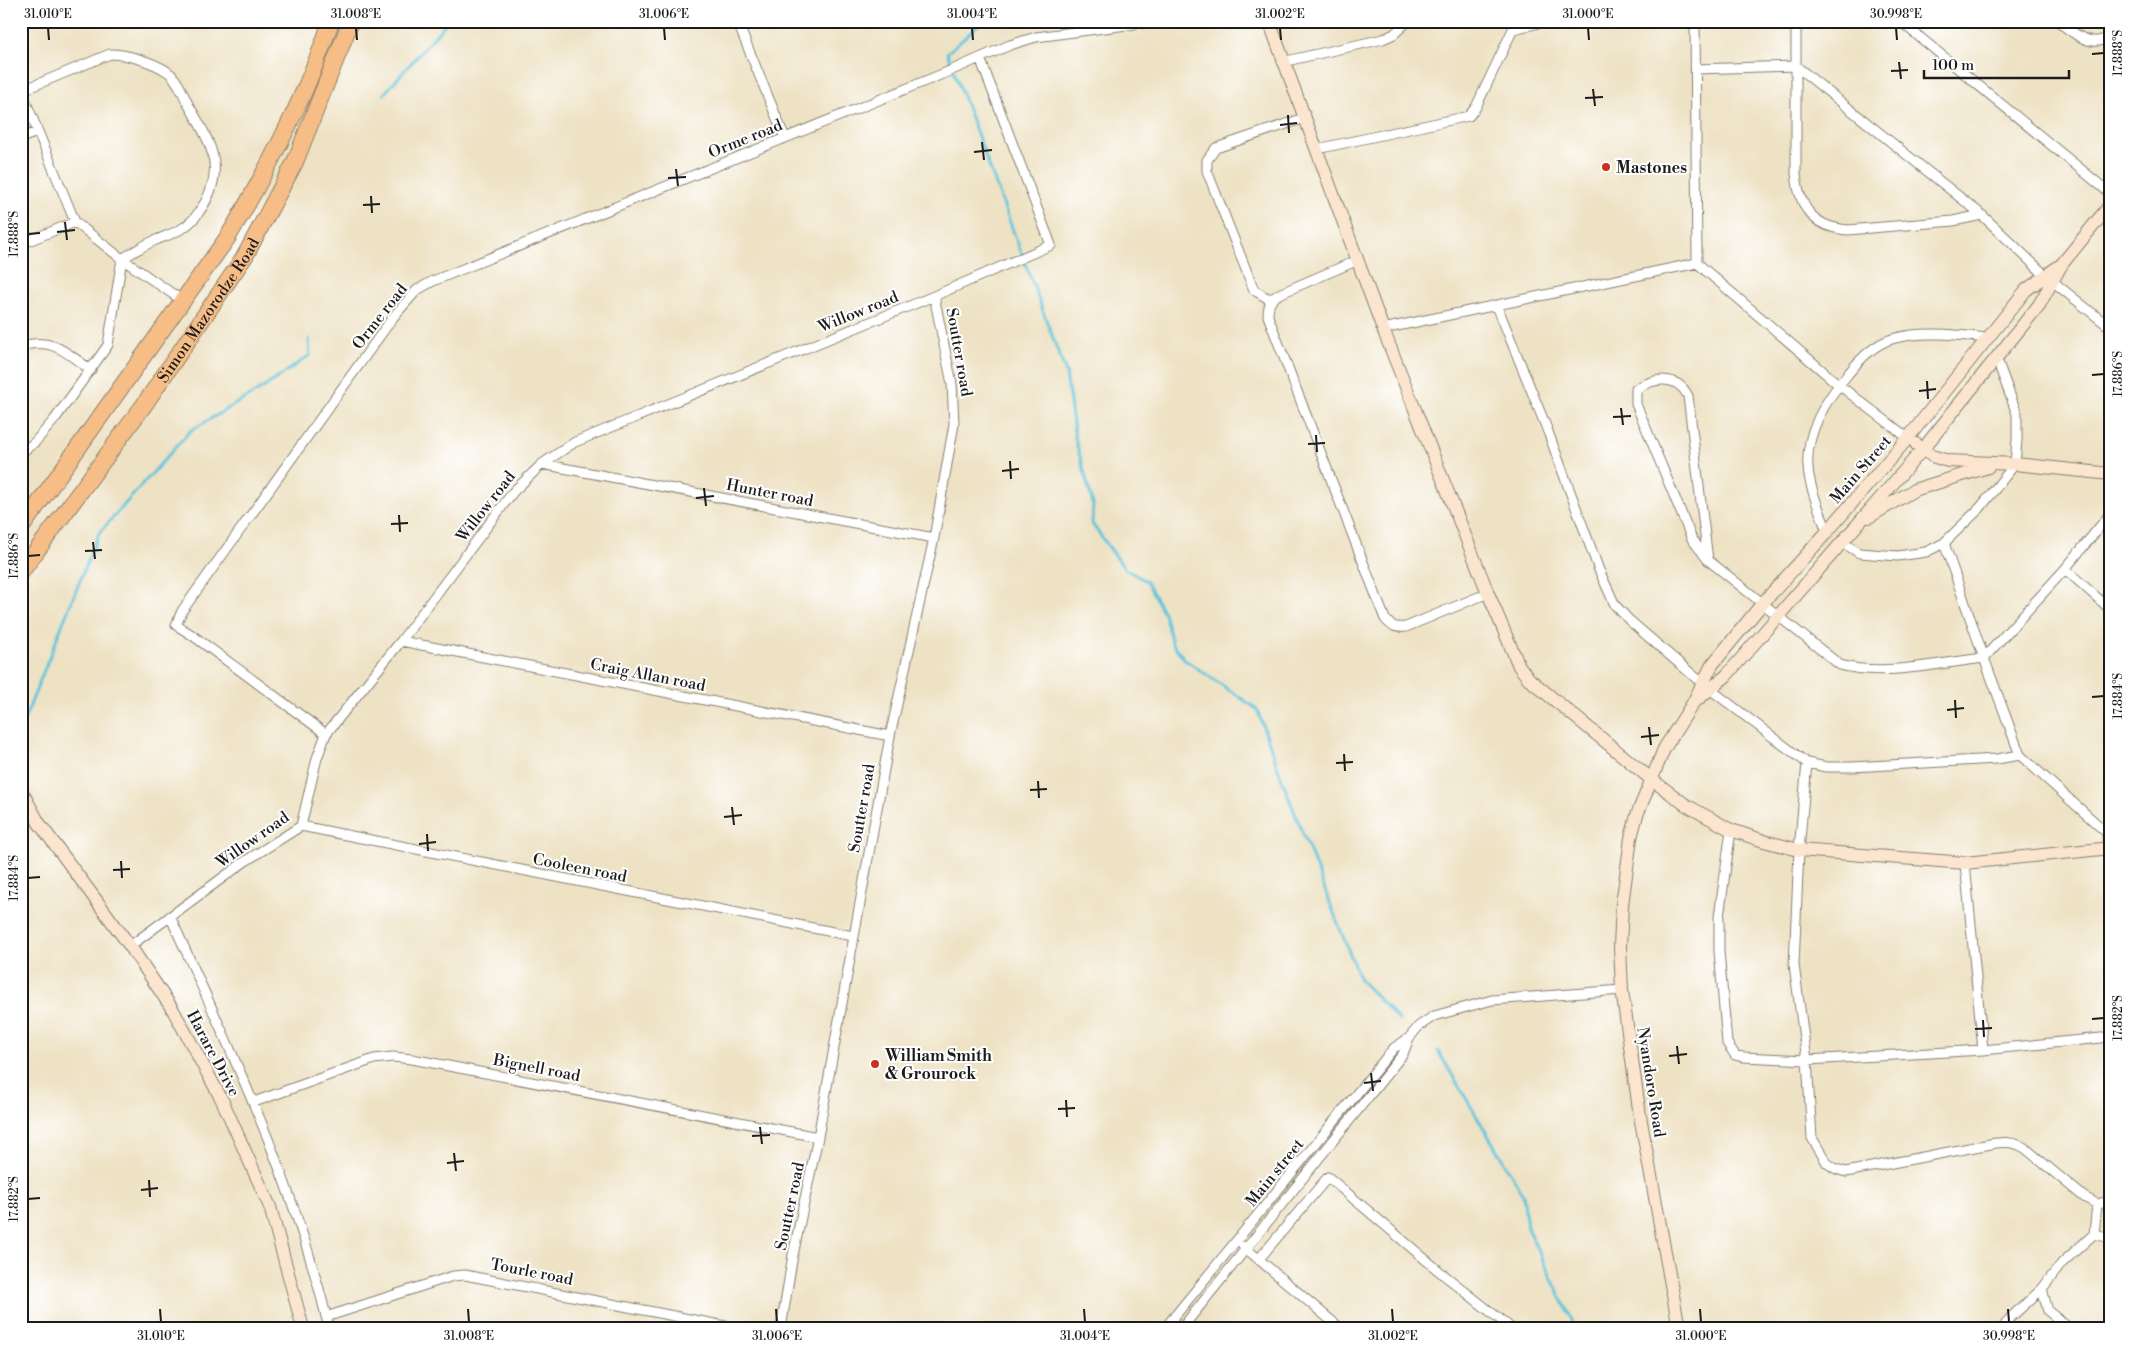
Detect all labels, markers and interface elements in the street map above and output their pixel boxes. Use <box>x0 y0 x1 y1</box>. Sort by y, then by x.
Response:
text: 31.010°E <box>24 7 72 22</box>
text: 31.008°E <box>331 7 381 22</box>
text: 31.006°E <box>639 7 689 22</box>
text: 31.004°E <box>947 7 997 22</box>
text: 31.002°E <box>1255 7 1305 22</box>
text: 31.000°E <box>1563 7 1613 22</box>
text: 30.998°E <box>1870 7 1922 22</box>
text: 17.888°S <box>2111 30 2126 76</box>
scale bar <box>1924 48 2070 80</box>
text: 100 m <box>1932 56 1974 75</box>
street label: Orme road <box>705 115 785 163</box>
place label: Mastones <box>1616 158 1687 178</box>
marker: Mastones <box>1600 161 1612 173</box>
text: 17.888°S <box>7 211 22 257</box>
street label: Simon Mazorodze Road <box>153 234 264 387</box>
street label: Orme road <box>348 280 412 354</box>
street label: Willow road <box>814 287 901 337</box>
street label: Soutter road <box>941 306 977 398</box>
text: 17.886°S <box>2111 351 2126 397</box>
street label: Main Street <box>1826 431 1896 508</box>
street label: Willow road <box>451 467 520 547</box>
street label: Hunter road <box>725 475 815 511</box>
text: 17.886°S <box>7 533 22 579</box>
street label: Craig Allan road <box>588 654 707 696</box>
text: 17.884°S <box>2111 673 2126 719</box>
street label: Soutter road <box>844 762 880 854</box>
street label: Willow road <box>211 807 293 873</box>
street label: Cooleen road <box>531 849 629 887</box>
text: 17.884°S <box>7 855 22 901</box>
text: 17.882°S <box>2111 995 2126 1041</box>
street label: Harare Drive <box>182 1007 244 1100</box>
street label: Nyandoro Road <box>1632 1026 1670 1139</box>
place label: William Smith & Grourock <box>884 1046 992 1084</box>
street label: Bignell road <box>491 1050 582 1086</box>
marker: William Smith & Grourock <box>869 1058 881 1070</box>
street label: Main street <box>1241 1134 1308 1211</box>
street label: Soutter road <box>771 1160 809 1252</box>
text: 17.882°S <box>7 1176 22 1222</box>
street label: Tourle road <box>489 1254 575 1290</box>
text: 31.010°E <box>137 1329 185 1344</box>
text: 31.008°E <box>444 1329 494 1344</box>
text: 31.006°E <box>752 1329 802 1344</box>
text: 31.004°E <box>1060 1329 1110 1344</box>
text: 31.002°E <box>1368 1329 1418 1344</box>
text: 31.000°E <box>1676 1329 1726 1344</box>
text: 30.998°E <box>1983 1329 2035 1344</box>

